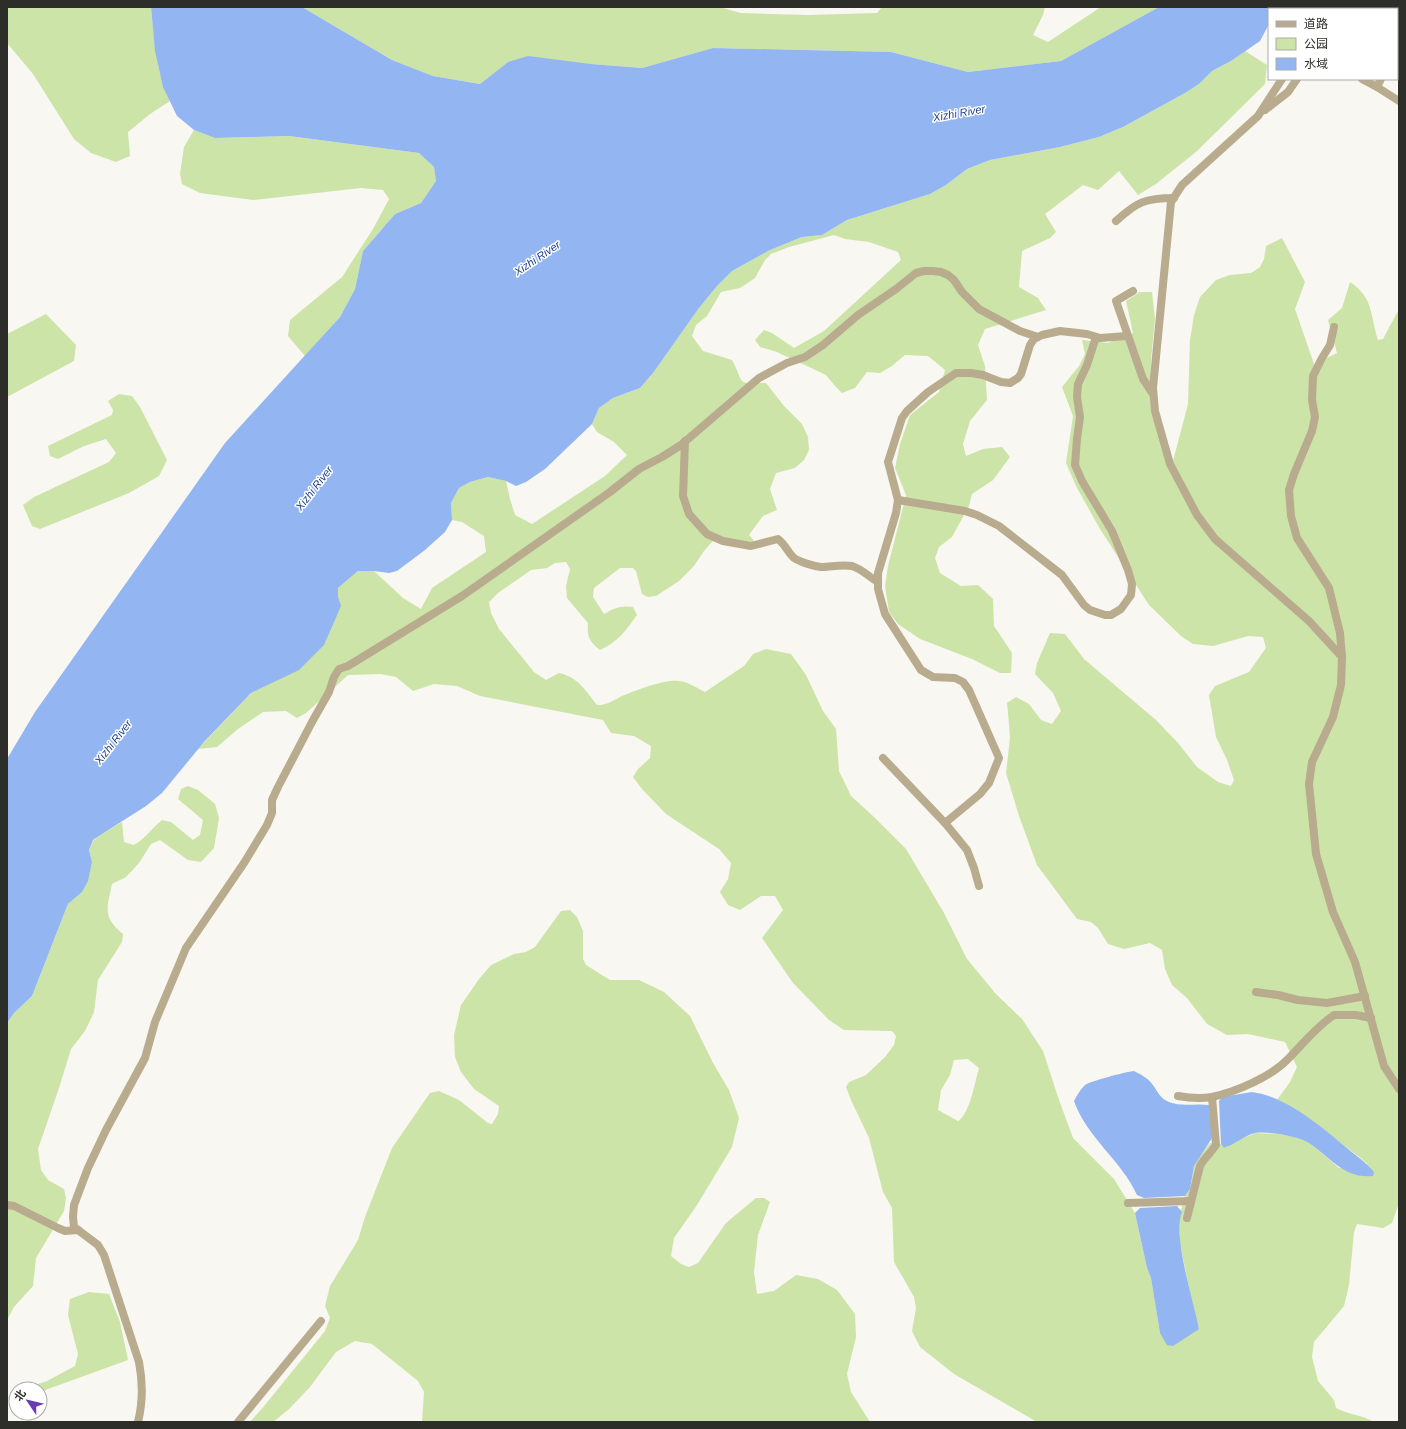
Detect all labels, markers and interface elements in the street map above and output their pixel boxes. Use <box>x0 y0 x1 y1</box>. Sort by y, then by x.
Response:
legend <box>1268 8 1398 80</box>
text: 道路 <box>1304 17 1328 31</box>
text: 公园 <box>1304 37 1328 51</box>
text: 水域 <box>1304 57 1328 71</box>
water label: Xizhi River <box>931 102 987 124</box>
water label: Xizhi River <box>511 238 563 278</box>
water label: Xizhi River <box>292 463 336 513</box>
water label: Xizhi River <box>91 717 135 767</box>
north arrow <box>8 1381 48 1421</box>
text: 北 <box>12 1387 28 1403</box>

